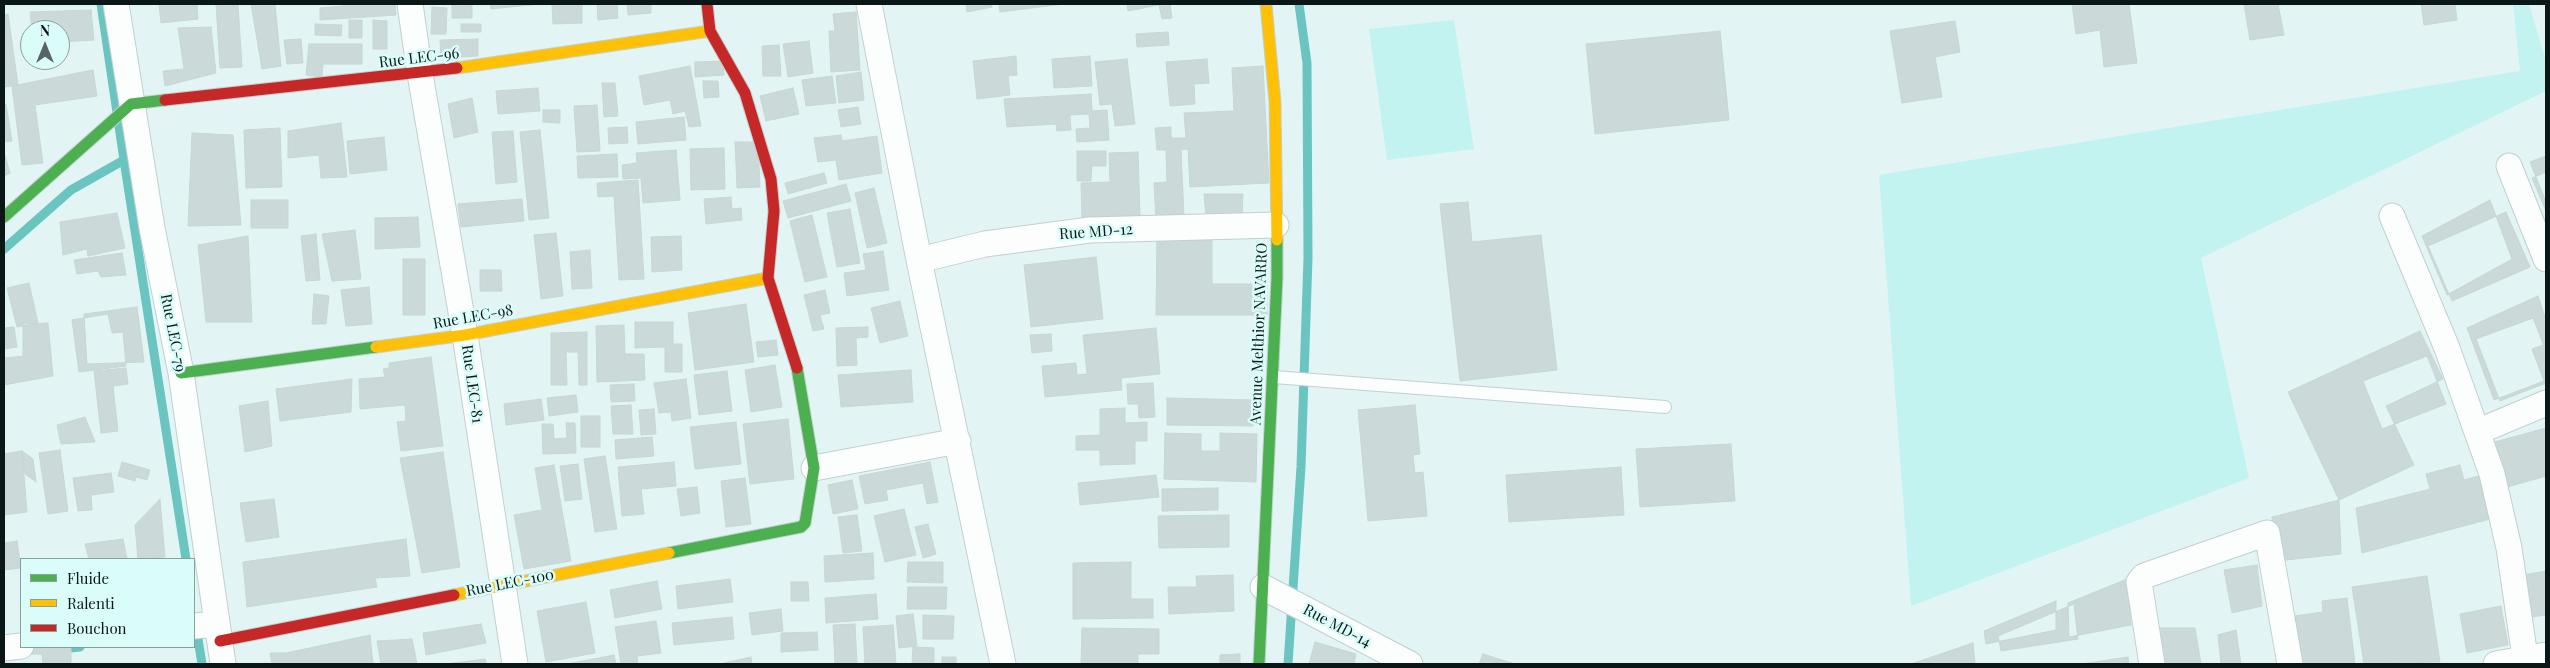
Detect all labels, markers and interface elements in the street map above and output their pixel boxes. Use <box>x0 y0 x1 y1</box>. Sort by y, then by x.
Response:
north arrow <box>20 20 70 70</box>
text: N <box>40 21 50 40</box>
street label: Rue LEC-96 <box>378 44 460 72</box>
street label: Rue MD-12 <box>1059 220 1133 244</box>
street label: Avenue Melthior NAVARRO <box>1247 243 1271 425</box>
street label: Rue LEC-79 <box>157 292 189 374</box>
street label: Rue LEC-98 <box>432 301 514 333</box>
street label: Rue LEC-81 <box>458 344 486 424</box>
legend <box>20 558 195 648</box>
street label: Rue LEC-100 <box>465 566 555 600</box>
text: Fluide <box>67 568 109 588</box>
text: Ralenti <box>67 593 115 613</box>
street label: Rue MD-14 <box>1300 601 1374 651</box>
text: Bouchon <box>67 618 127 638</box>

